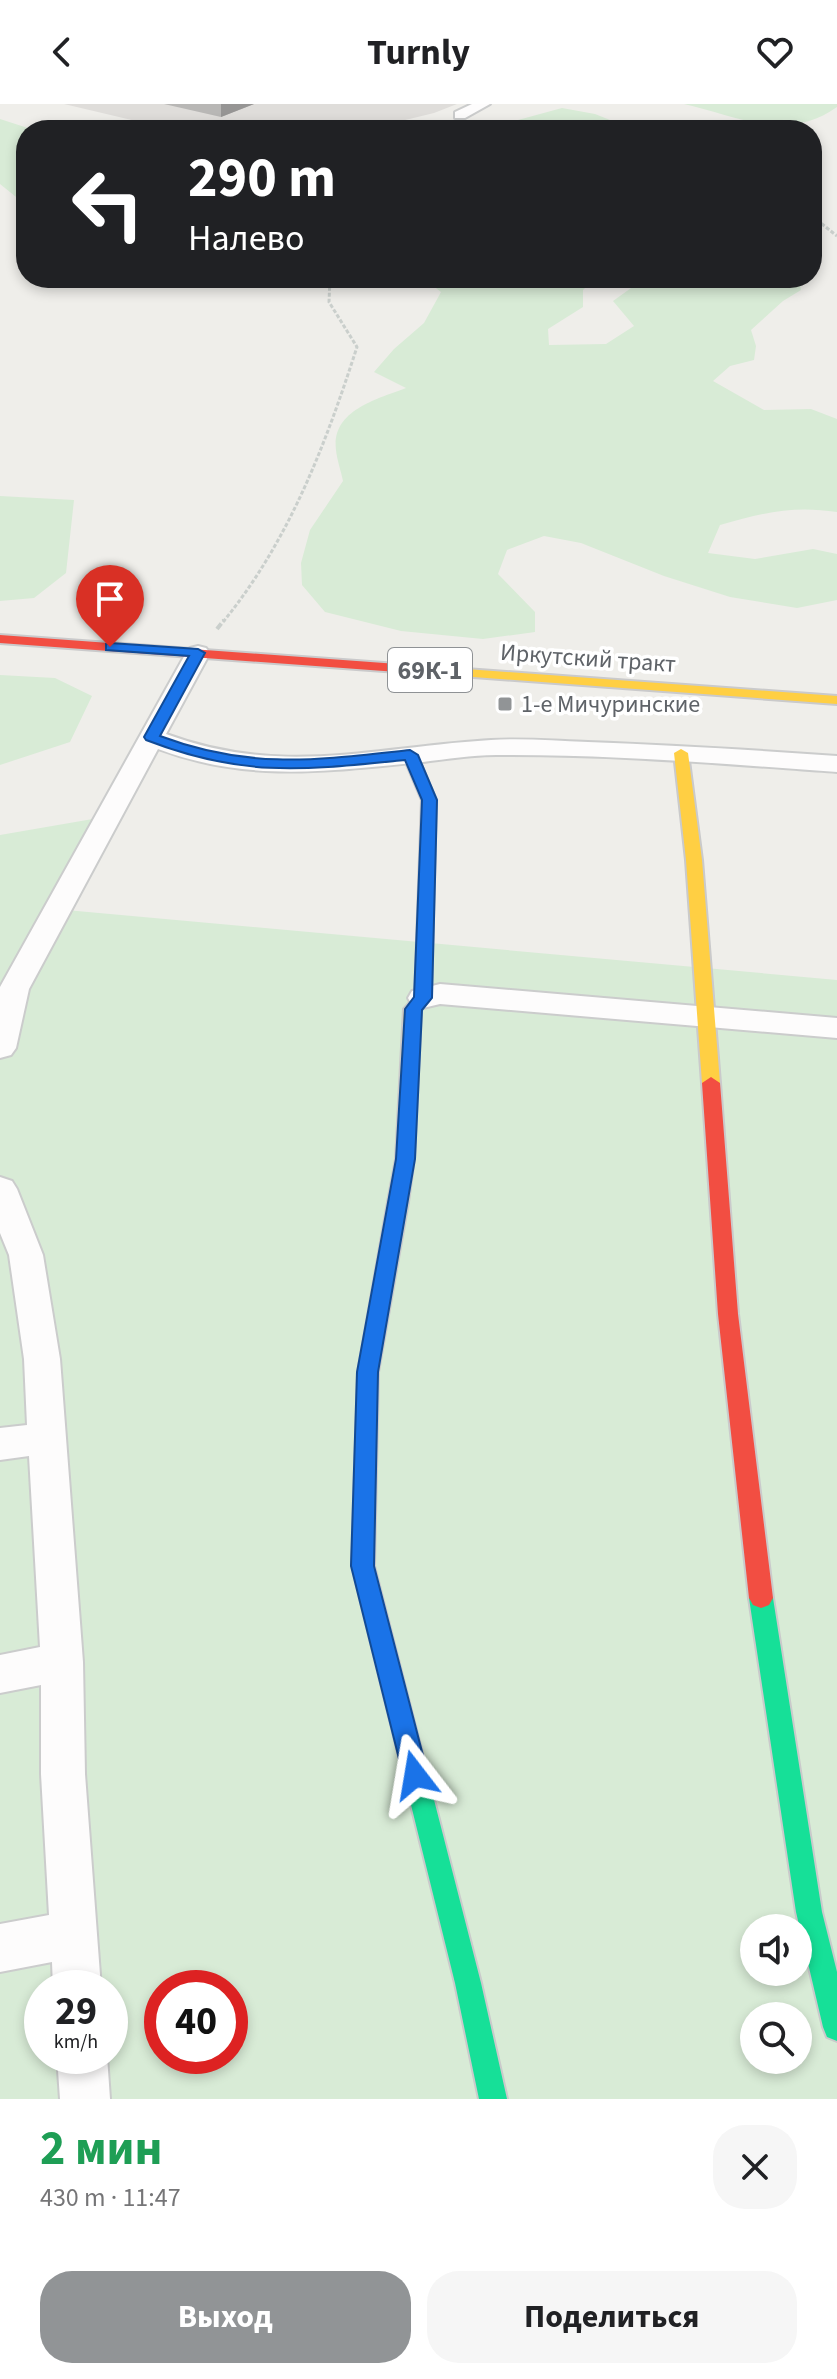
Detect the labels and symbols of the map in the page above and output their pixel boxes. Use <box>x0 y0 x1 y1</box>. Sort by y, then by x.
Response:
pin <box>76 565 144 647</box>
street label: Иркутский тракт <box>499 635 677 682</box>
road number: 69К-1 <box>388 648 472 692</box>
place label: 1-е Мичуринские <box>521 687 700 722</box>
marker: 1-е Мичуринские <box>496 695 514 713</box>
position arrow <box>373 1733 457 1817</box>
speed limit sign: 40 <box>144 1970 248 2074</box>

